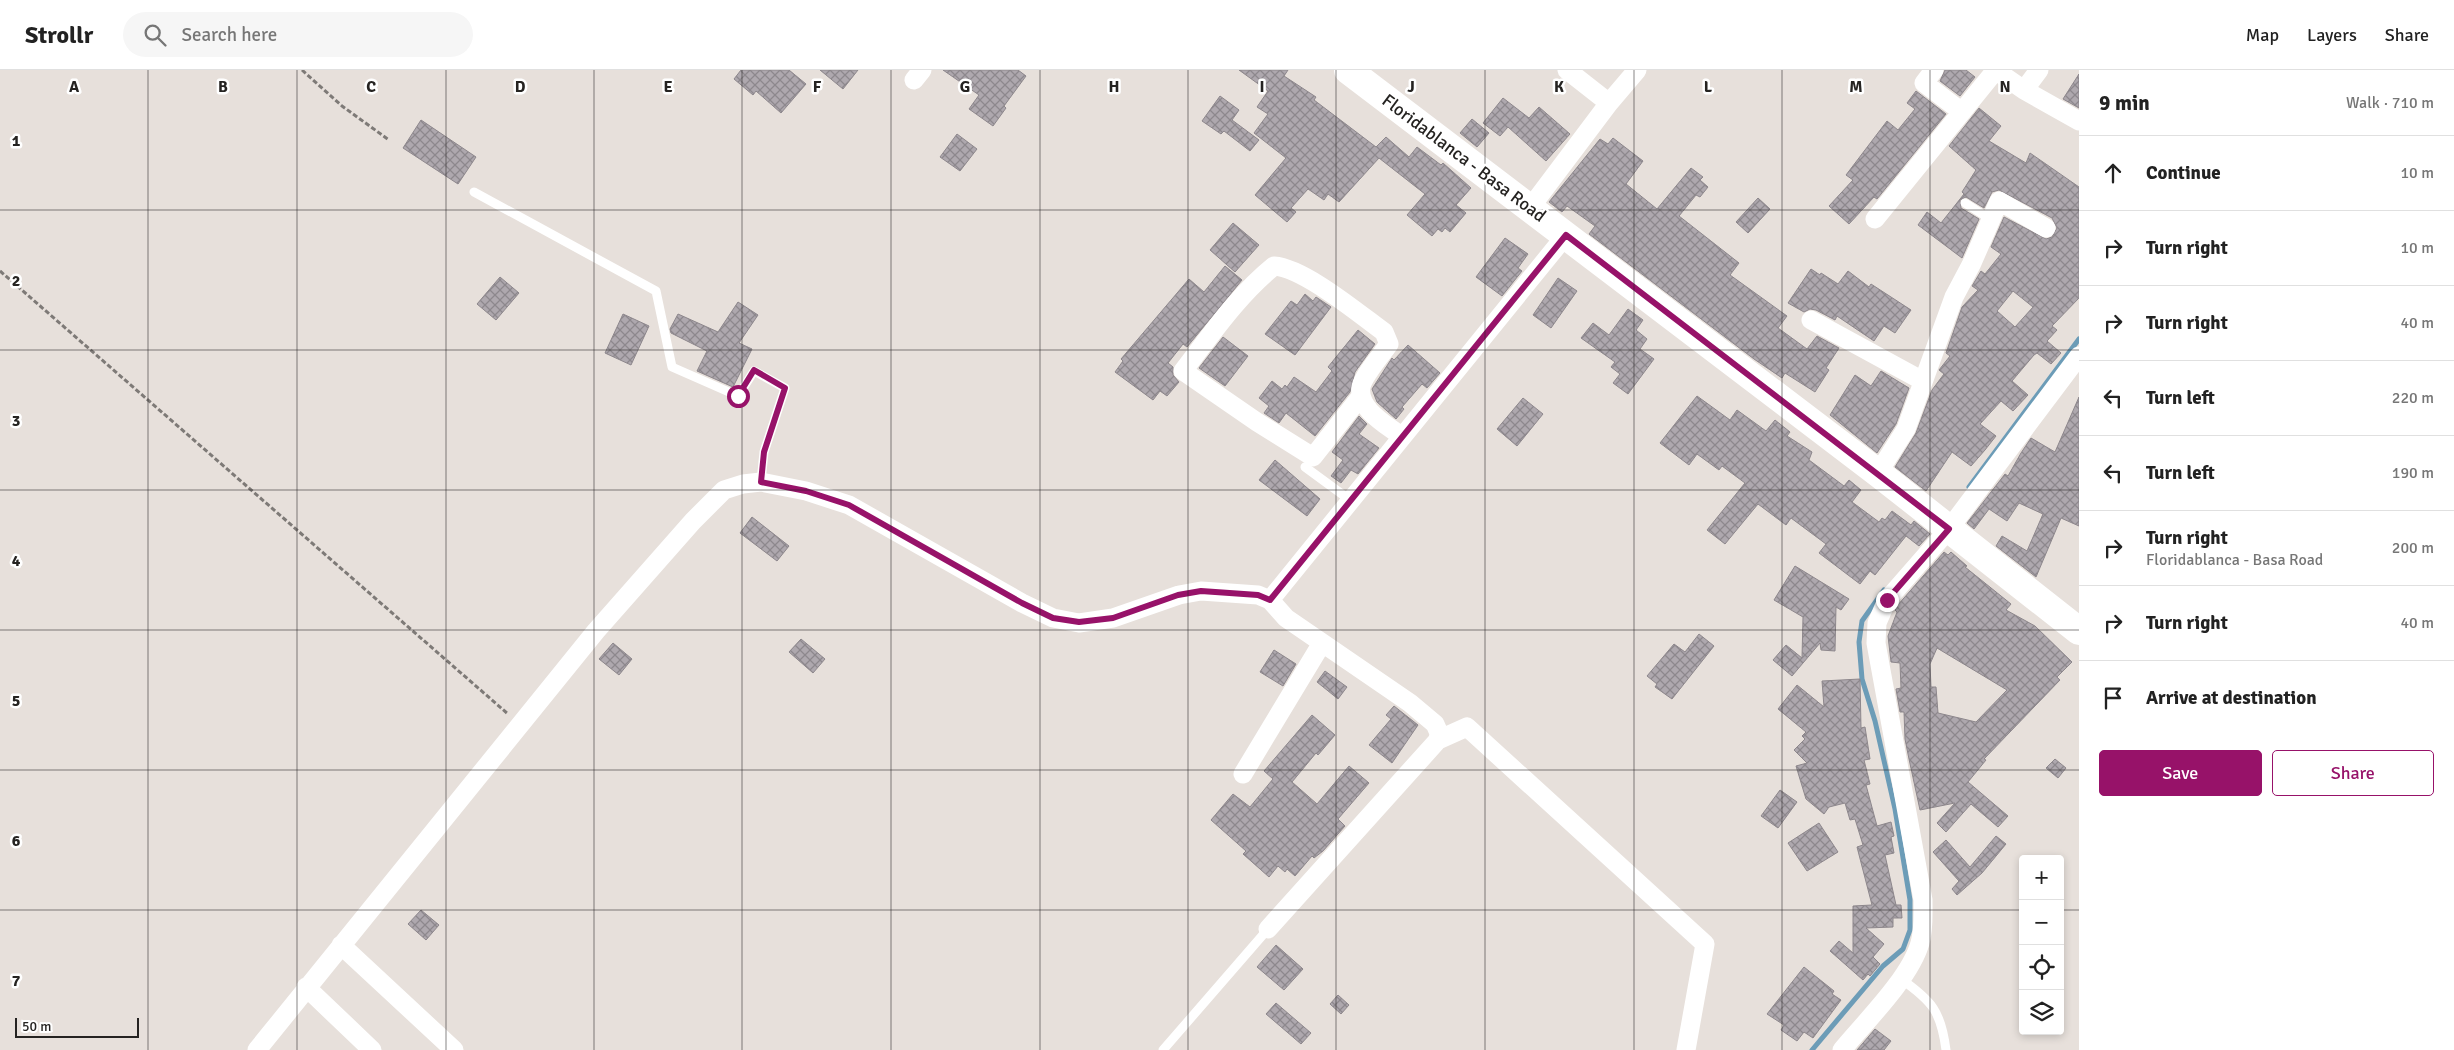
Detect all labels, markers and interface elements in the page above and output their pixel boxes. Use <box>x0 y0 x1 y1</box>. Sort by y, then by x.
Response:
search box <box>123 12 473 57</box>
text: Strollr <box>25 20 93 50</box>
icon: search <box>141 21 169 49</box>
text: Search here <box>181 23 277 47</box>
text: Map <box>2246 24 2279 46</box>
text: Layers <box>2307 24 2357 46</box>
text: Share <box>2385 24 2429 46</box>
text: A <box>69 77 80 97</box>
text: B <box>218 77 228 97</box>
text: C <box>366 77 376 97</box>
text: D <box>515 77 526 97</box>
text: E <box>663 77 673 97</box>
text: F <box>813 77 822 97</box>
text: G <box>960 77 970 97</box>
text: H <box>1109 77 1119 97</box>
text: I <box>1259 77 1265 97</box>
text: J <box>1407 77 1415 97</box>
text: K <box>1554 77 1564 97</box>
text: L <box>1704 77 1713 97</box>
text: M <box>1849 77 1863 97</box>
text: N <box>1999 77 2011 97</box>
street label: Floridablanca - Basa Road <box>1378 89 1550 227</box>
text: 9 min <box>2099 90 2150 116</box>
text: Walk · 710 m <box>2346 93 2434 113</box>
text: 1 <box>12 131 21 151</box>
icon: ahead <box>2099 159 2127 187</box>
text: Continue <box>2146 161 2221 185</box>
text: 10 m <box>2400 163 2434 183</box>
icon: right <box>2099 234 2127 262</box>
text: Turn right <box>2146 236 2228 260</box>
text: 10 m <box>2400 238 2434 258</box>
text: 2 <box>12 271 20 291</box>
icon: right <box>2099 309 2127 337</box>
text: Turn right <box>2146 311 2228 335</box>
text: 40 m <box>2400 313 2434 333</box>
icon: left <box>2099 384 2127 412</box>
route start <box>727 385 750 408</box>
text: Turn left <box>2146 386 2215 410</box>
text: 220 m <box>2392 388 2434 408</box>
text: 3 <box>12 411 20 431</box>
icon: left <box>2099 459 2127 487</box>
text: Turn left <box>2146 461 2215 485</box>
text: 190 m <box>2392 463 2434 483</box>
text: Turn right <box>2146 526 2228 550</box>
icon: right <box>2099 534 2127 562</box>
text: 200 m <box>2392 538 2434 558</box>
text: Floridablanca - Basa Road <box>2146 550 2323 570</box>
text: 4 <box>12 551 21 571</box>
route end <box>1876 589 1899 612</box>
icon: right <box>2099 609 2127 637</box>
text: Turn right <box>2146 611 2228 635</box>
text: 40 m <box>2400 613 2434 633</box>
icon: arrive <box>2099 684 2127 712</box>
text: Arrive at destination <box>2146 686 2317 710</box>
text: 5 <box>12 691 20 711</box>
button: Save <box>2099 750 2262 796</box>
button: Share <box>2272 750 2434 796</box>
text: 6 <box>12 831 21 851</box>
map controls <box>2019 855 2064 1035</box>
button: + <box>2019 855 2064 900</box>
button: − <box>2019 900 2064 945</box>
button: locate <box>2019 945 2064 990</box>
text: 7 <box>12 971 21 991</box>
button: layers <box>2019 990 2064 1035</box>
scale bar <box>15 1015 139 1038</box>
text: 50 m <box>22 1018 51 1035</box>

